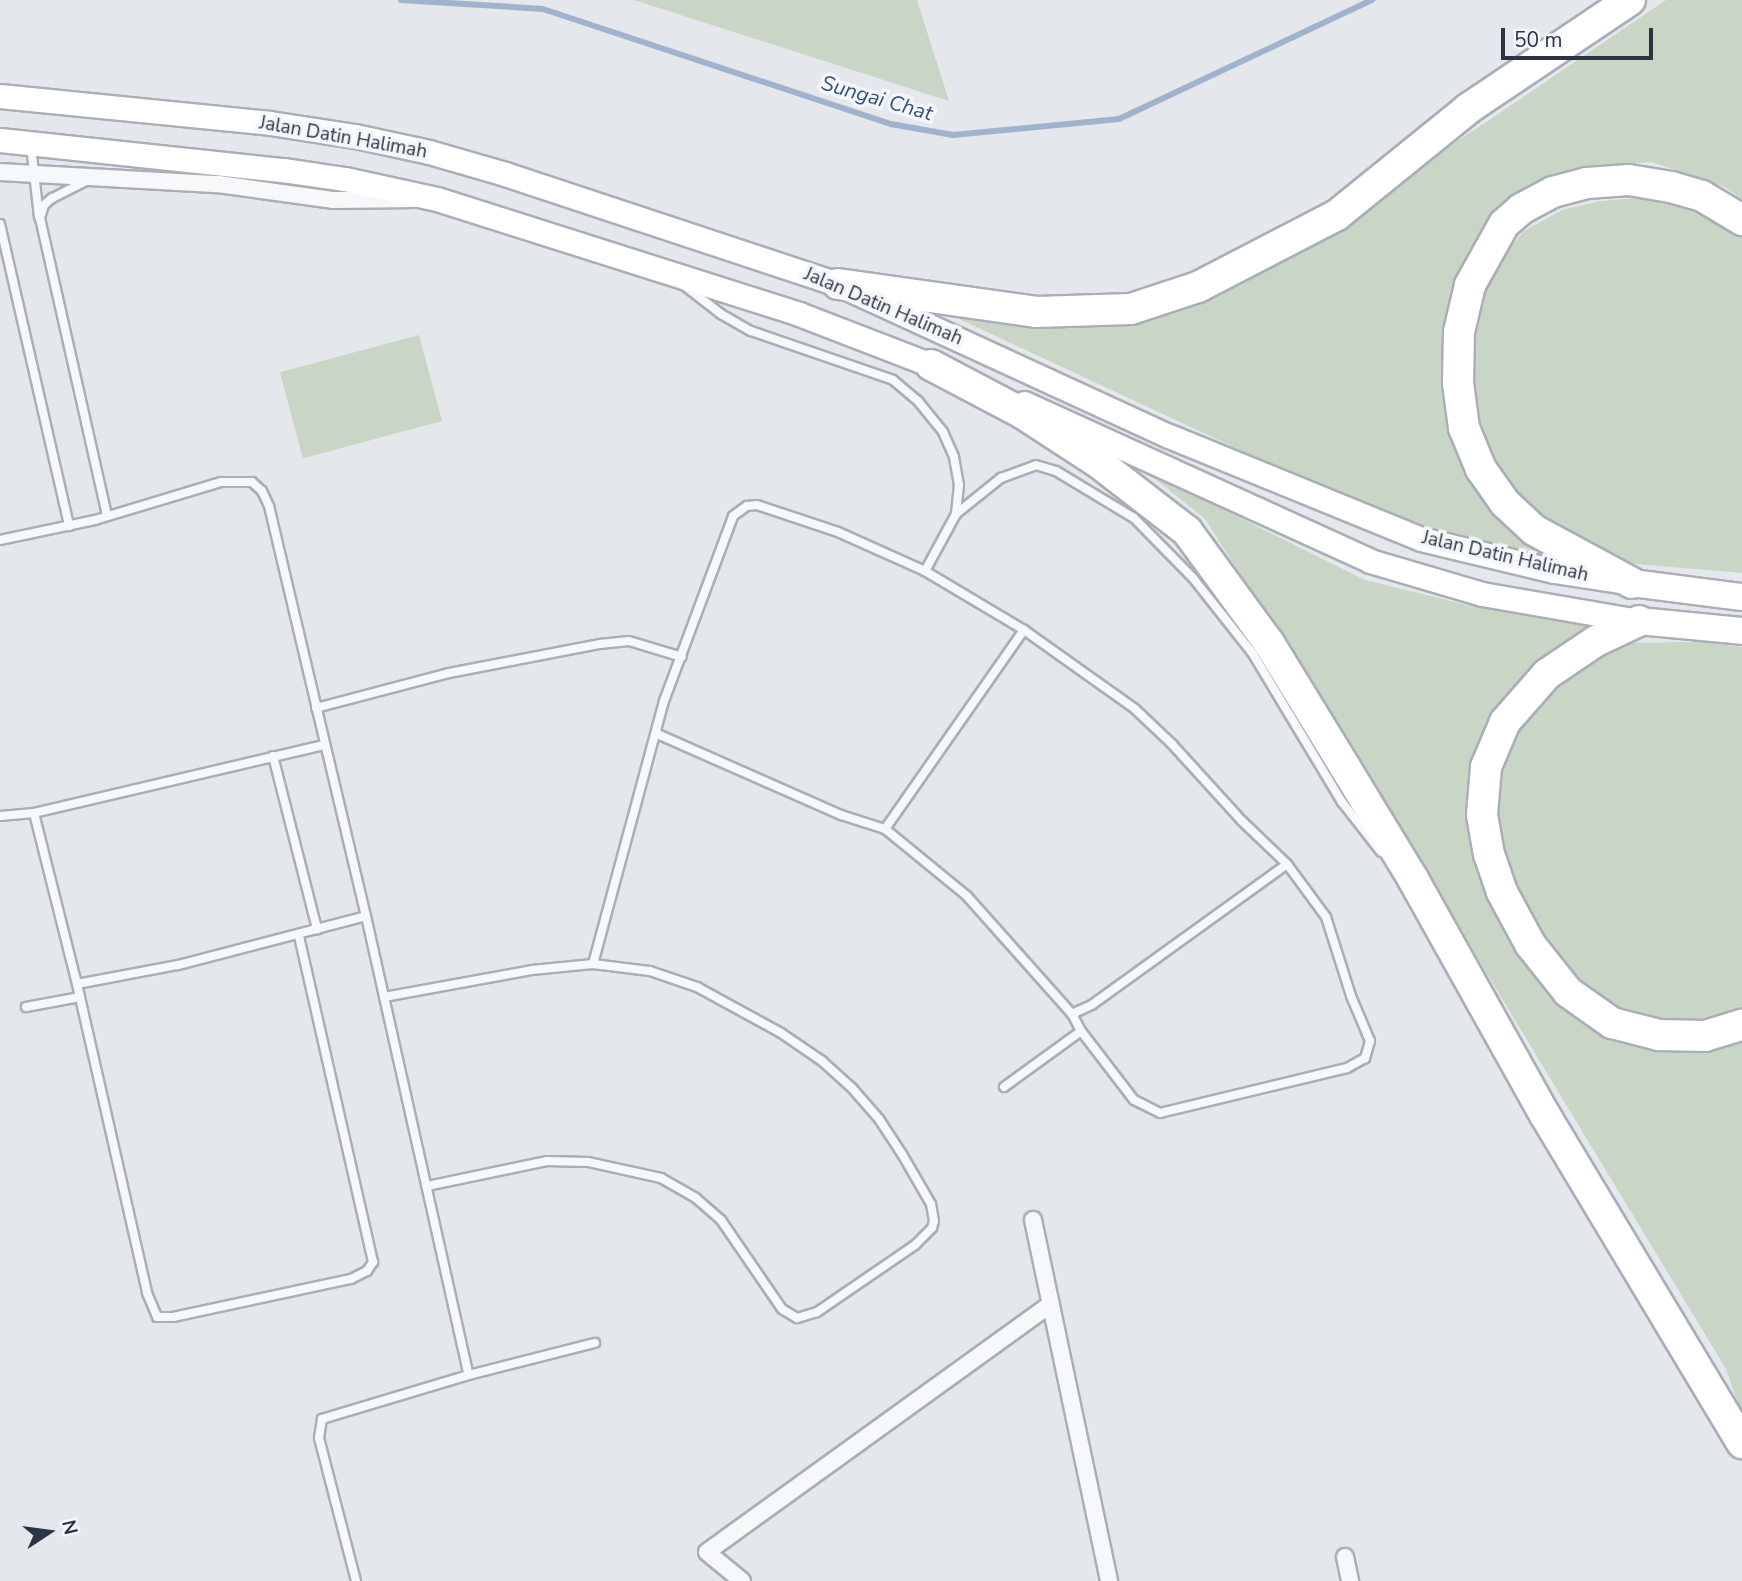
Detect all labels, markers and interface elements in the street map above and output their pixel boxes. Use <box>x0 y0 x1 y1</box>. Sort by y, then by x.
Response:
scale bar <box>1504 14 1656 58</box>
text: 50 m <box>1514 26 1563 54</box>
water label: Sungai Chat <box>818 70 936 126</box>
street label: Jalan Datin Halimah <box>257 112 429 164</box>
street label: Jalan Datin Halimah <box>800 263 966 351</box>
street label: Jalan Datin Halimah <box>1420 527 1590 587</box>
north arrow <box>14 1497 84 1567</box>
text: N <box>55 1517 84 1537</box>

